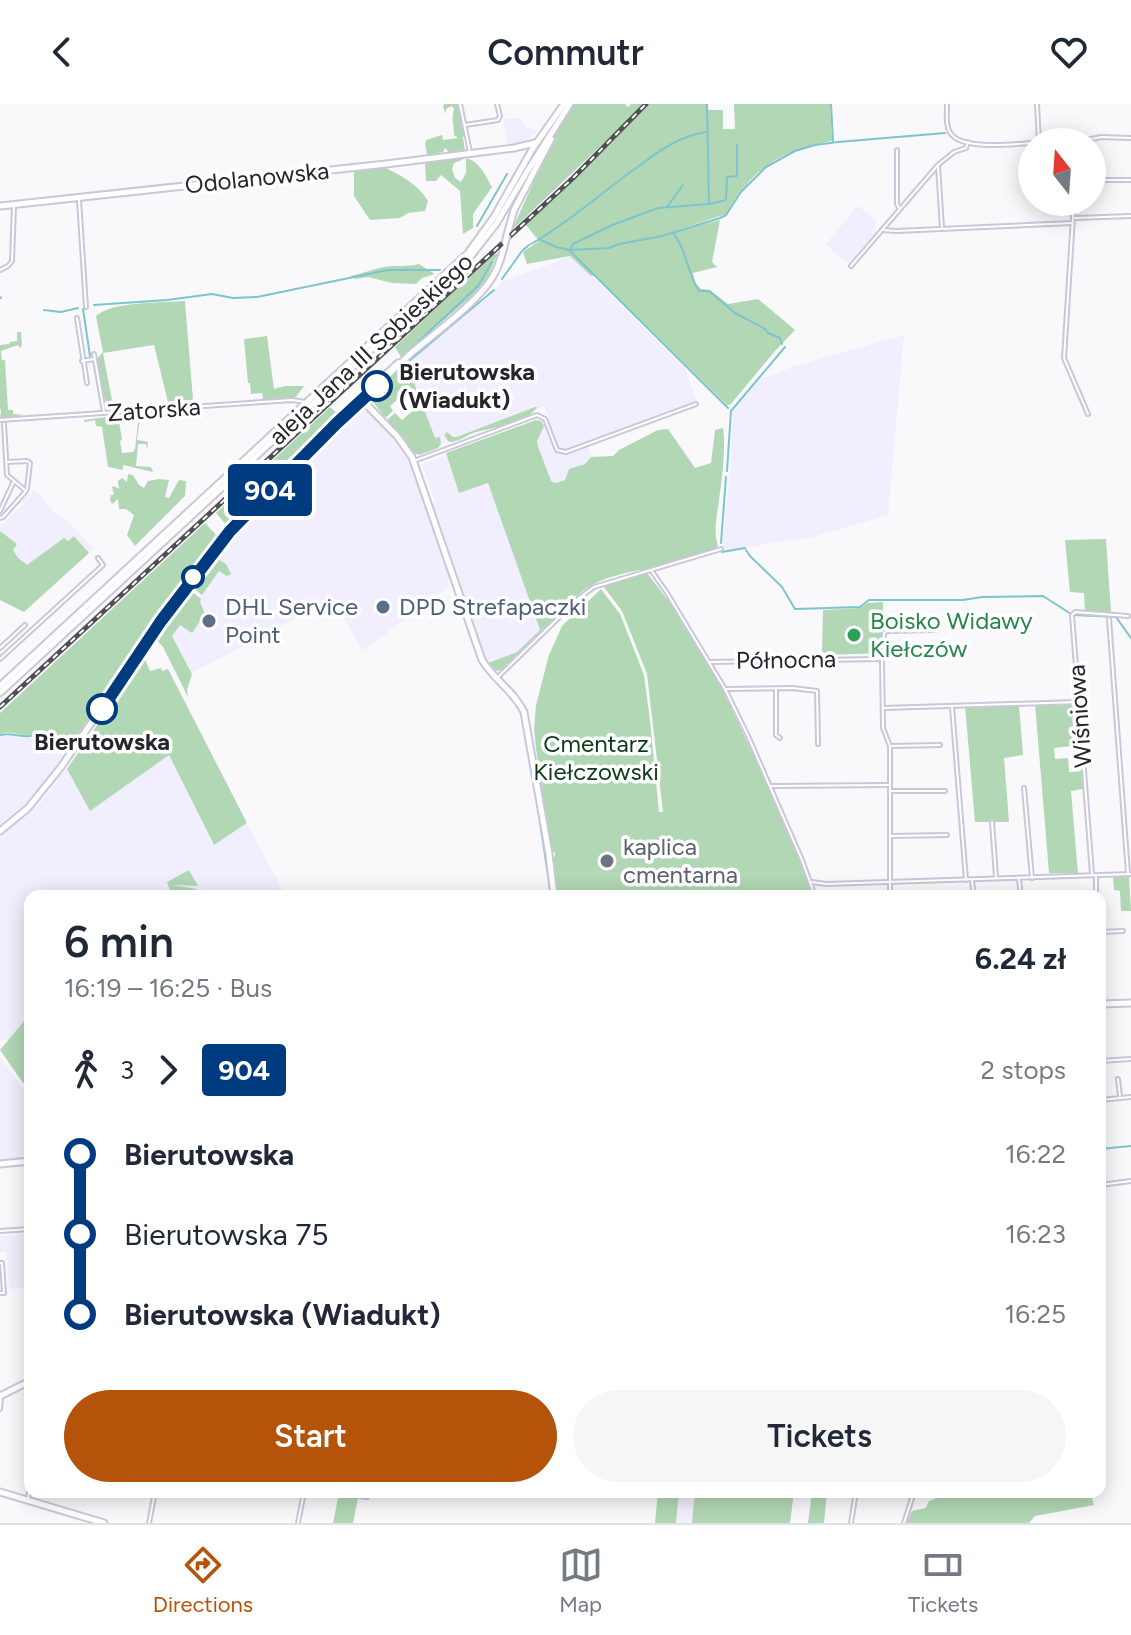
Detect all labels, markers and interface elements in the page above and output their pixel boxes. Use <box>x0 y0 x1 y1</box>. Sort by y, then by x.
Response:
icon: back <box>40 30 84 74</box>
icon: heart <box>1047 30 1091 74</box>
text: Commutr <box>487 31 644 74</box>
north arrow <box>1018 128 1106 216</box>
map controls <box>1018 128 1106 216</box>
street label: Odolanowska <box>183 156 330 199</box>
street label: aleja Jana III Sobieskiego <box>263 247 478 451</box>
place label: Bierutowska (Wiadukt) <box>399 357 535 414</box>
marker: Bierutowska (Wiadukt) <box>362 371 392 401</box>
street label: Zatorska <box>106 392 202 427</box>
line badge: 904 <box>224 464 316 516</box>
text: 904 <box>244 473 296 507</box>
unlabelled marker <box>182 566 204 588</box>
place label: DHL Service Point <box>225 592 358 649</box>
place label: DPD Strefapaczki <box>399 592 586 621</box>
marker: DPD Strefapaczki <box>374 598 392 616</box>
place label: Boisko Widawy Kiełczów <box>870 606 1033 663</box>
marker: DHL Service Point <box>200 612 218 630</box>
marker: Boisko Widawy Kiełczów <box>845 626 863 644</box>
street label: Północna <box>736 644 836 675</box>
street label: Wiśniowa <box>1061 664 1098 769</box>
marker: Bierutowska <box>87 694 117 724</box>
place label: Bierutowska <box>34 727 170 756</box>
park label: Cmentarz Kiełczowski <box>533 729 659 786</box>
place label: kaplica cmentarna <box>623 832 738 889</box>
marker: kaplica cmentarna <box>598 852 616 870</box>
text: 6 min <box>64 915 174 968</box>
text: 6.24 zł <box>975 940 1066 977</box>
text: 16:19 – 16:25 · Bus <box>64 972 272 1004</box>
icon: walk <box>64 1048 108 1092</box>
icon: forward <box>146 1048 190 1092</box>
text: 904 <box>218 1053 270 1087</box>
text: 3 <box>120 1054 134 1086</box>
text: 2 stops <box>981 1054 1066 1086</box>
text: Bierutowska <box>124 1136 294 1173</box>
text: 16:22 <box>1005 1138 1066 1170</box>
text: Bierutowska 75 <box>124 1216 329 1253</box>
text: 16:23 <box>1005 1218 1066 1250</box>
text: Bierutowska (Wiadukt) <box>124 1296 441 1333</box>
text: 16:25 <box>1004 1298 1066 1330</box>
button: Start <box>64 1390 557 1482</box>
button: Tickets <box>573 1390 1066 1482</box>
tab: Directions <box>153 1543 253 1618</box>
tab: Map <box>559 1543 603 1618</box>
tab: Tickets <box>908 1543 978 1618</box>

